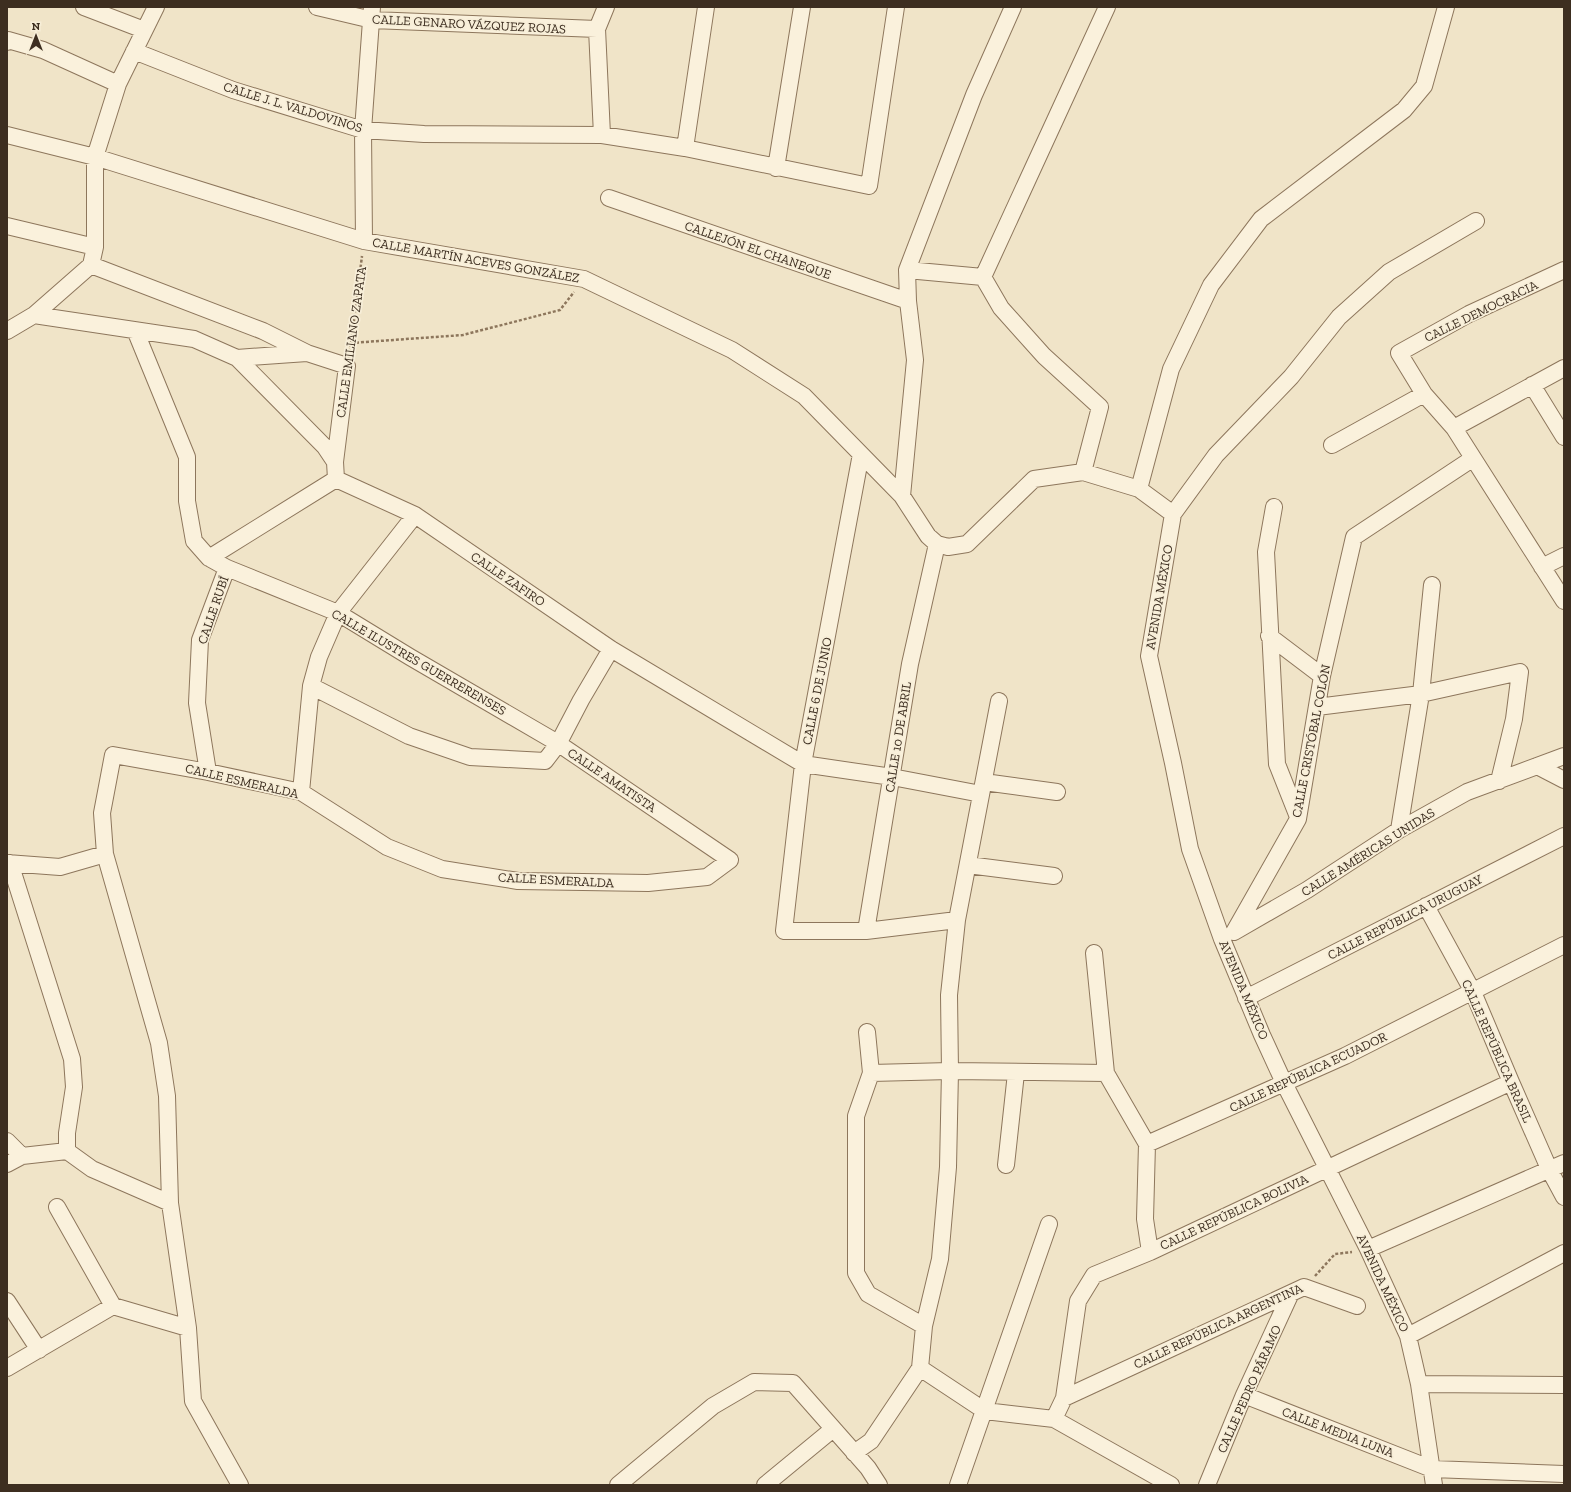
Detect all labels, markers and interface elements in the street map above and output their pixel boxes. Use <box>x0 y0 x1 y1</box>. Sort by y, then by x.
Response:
street label: CALLE GENARO VÁZQUEZ ROJAS <box>372 11 566 37</box>
north arrow <box>16 16 56 56</box>
text: N <box>32 20 41 33</box>
street label: CALLE J. L. VALDOVINOS <box>222 79 364 135</box>
street label: CALLEJÓN EL CHANEQUE <box>683 218 834 282</box>
street label: CALLE MARTÍN ACEVES GONZÁLEZ <box>371 234 581 286</box>
street label: CALLE EMILIANO ZAPATA <box>333 265 369 419</box>
street label: CALLE DEMOCRACIA <box>1422 277 1541 345</box>
street label: AVENIDA MÉXICO <box>1142 543 1176 651</box>
street label: CALLE ZAFIRO <box>468 549 548 609</box>
street label: CALLE RUBÍ <box>194 574 232 646</box>
street label: CALLE ILUSTRES GUERRERENSES <box>329 606 509 718</box>
street label: CALLE 6 DE JUNIO <box>799 636 835 746</box>
street label: CALLE CRISTÓBAL COLÓN <box>1289 663 1333 819</box>
street label: CALLE 10 DE ABRIL <box>882 681 914 793</box>
street label: CALLE AMATISTA <box>565 745 660 816</box>
street label: CALLE ESMERALDA <box>184 761 301 801</box>
street label: CALLE AMÉRICAS UNIDAS <box>1298 805 1438 899</box>
street label: CALLE ESMERALDA <box>498 869 615 891</box>
street label: CALLE REPÚBLICA URUGUAY <box>1325 871 1485 963</box>
street label: AVENIDA MÉXICO <box>1216 938 1272 1042</box>
street label: CALLE REPÚBLICA BRASIL <box>1459 977 1535 1125</box>
street label: CALLE REPÚBLICA ECUADOR <box>1227 1029 1389 1115</box>
street label: CALLE REPÚBLICA BOLIVIA <box>1158 1171 1311 1253</box>
street label: AVENIDA MÉXICO <box>1354 1232 1412 1334</box>
street label: CALLE REPÚBLICA ARGENTINA <box>1131 1280 1305 1372</box>
street label: CALLE PEDRO PÁRAMO <box>1214 1323 1284 1455</box>
street label: CALLE MEDIA LUNA <box>1280 1404 1397 1460</box>

